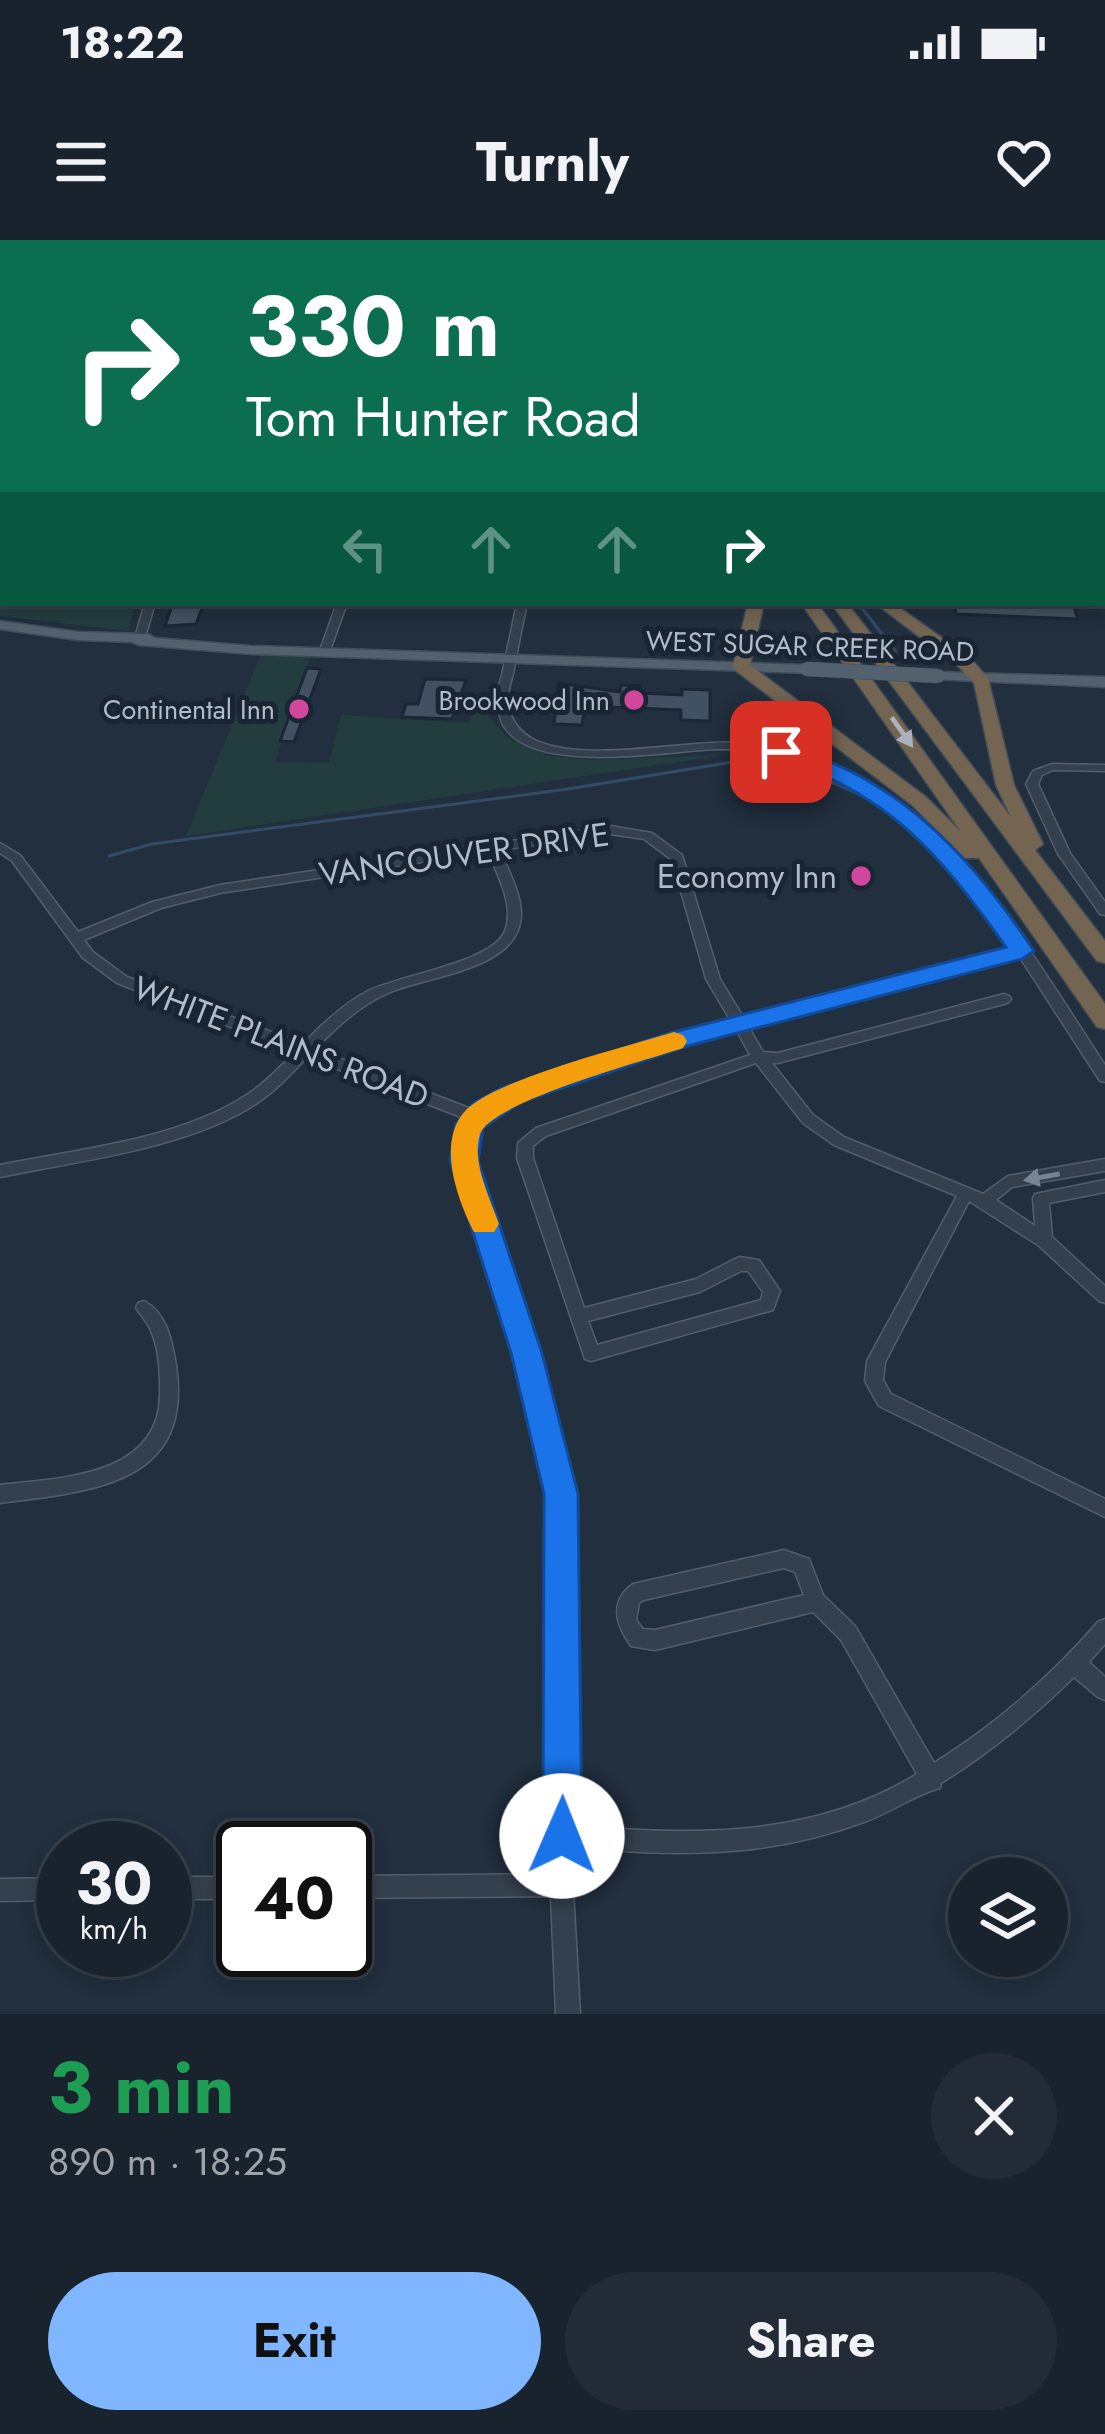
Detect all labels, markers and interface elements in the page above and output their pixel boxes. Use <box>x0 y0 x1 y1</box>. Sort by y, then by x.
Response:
text: 18:22 <box>60 10 185 75</box>
text: Turnly <box>476 123 629 201</box>
icon: menu <box>48 129 114 195</box>
icon: heart <box>991 129 1057 195</box>
text: 330 m <box>246 266 500 388</box>
icon: right <box>48 288 204 444</box>
text: Tom Hunter Road <box>246 378 641 456</box>
icon: left <box>332 516 398 582</box>
icon: ahead <box>458 516 524 582</box>
icon: ahead <box>584 516 650 582</box>
icon: right <box>710 516 776 582</box>
street label: WEST SUGAR CREEK ROAD <box>645 621 975 671</box>
place label: Brookwood Inn <box>438 681 610 720</box>
marker: Brookwood Inn <box>621 687 647 713</box>
place label: Continental Inn <box>103 690 275 729</box>
marker: Continental Inn <box>286 696 312 722</box>
pin <box>730 701 832 803</box>
one-way arrow <box>890 716 913 748</box>
icon: arrive <box>748 719 814 785</box>
street label: VANCOUVER DRIVE <box>316 810 612 898</box>
place label: Economy Inn <box>657 853 837 900</box>
marker: Economy Inn <box>848 863 874 889</box>
street label: WHITE PLAINS ROAD <box>127 964 435 1120</box>
one-way arrow <box>1022 1168 1060 1186</box>
position arrow <box>499 1773 625 1899</box>
speed limit sign: 40 <box>216 1821 372 1977</box>
text: 30 <box>76 1840 152 1927</box>
map controls <box>948 1857 1068 1977</box>
button: layers <box>948 1857 1068 1977</box>
text: km/h <box>80 1907 148 1950</box>
text: 3 min <box>48 2036 235 2140</box>
button: close <box>931 2053 1057 2179</box>
text: 890 m · 18:25 <box>48 2133 287 2190</box>
button: Exit <box>48 2272 541 2410</box>
button: Share <box>565 2272 1057 2410</box>

